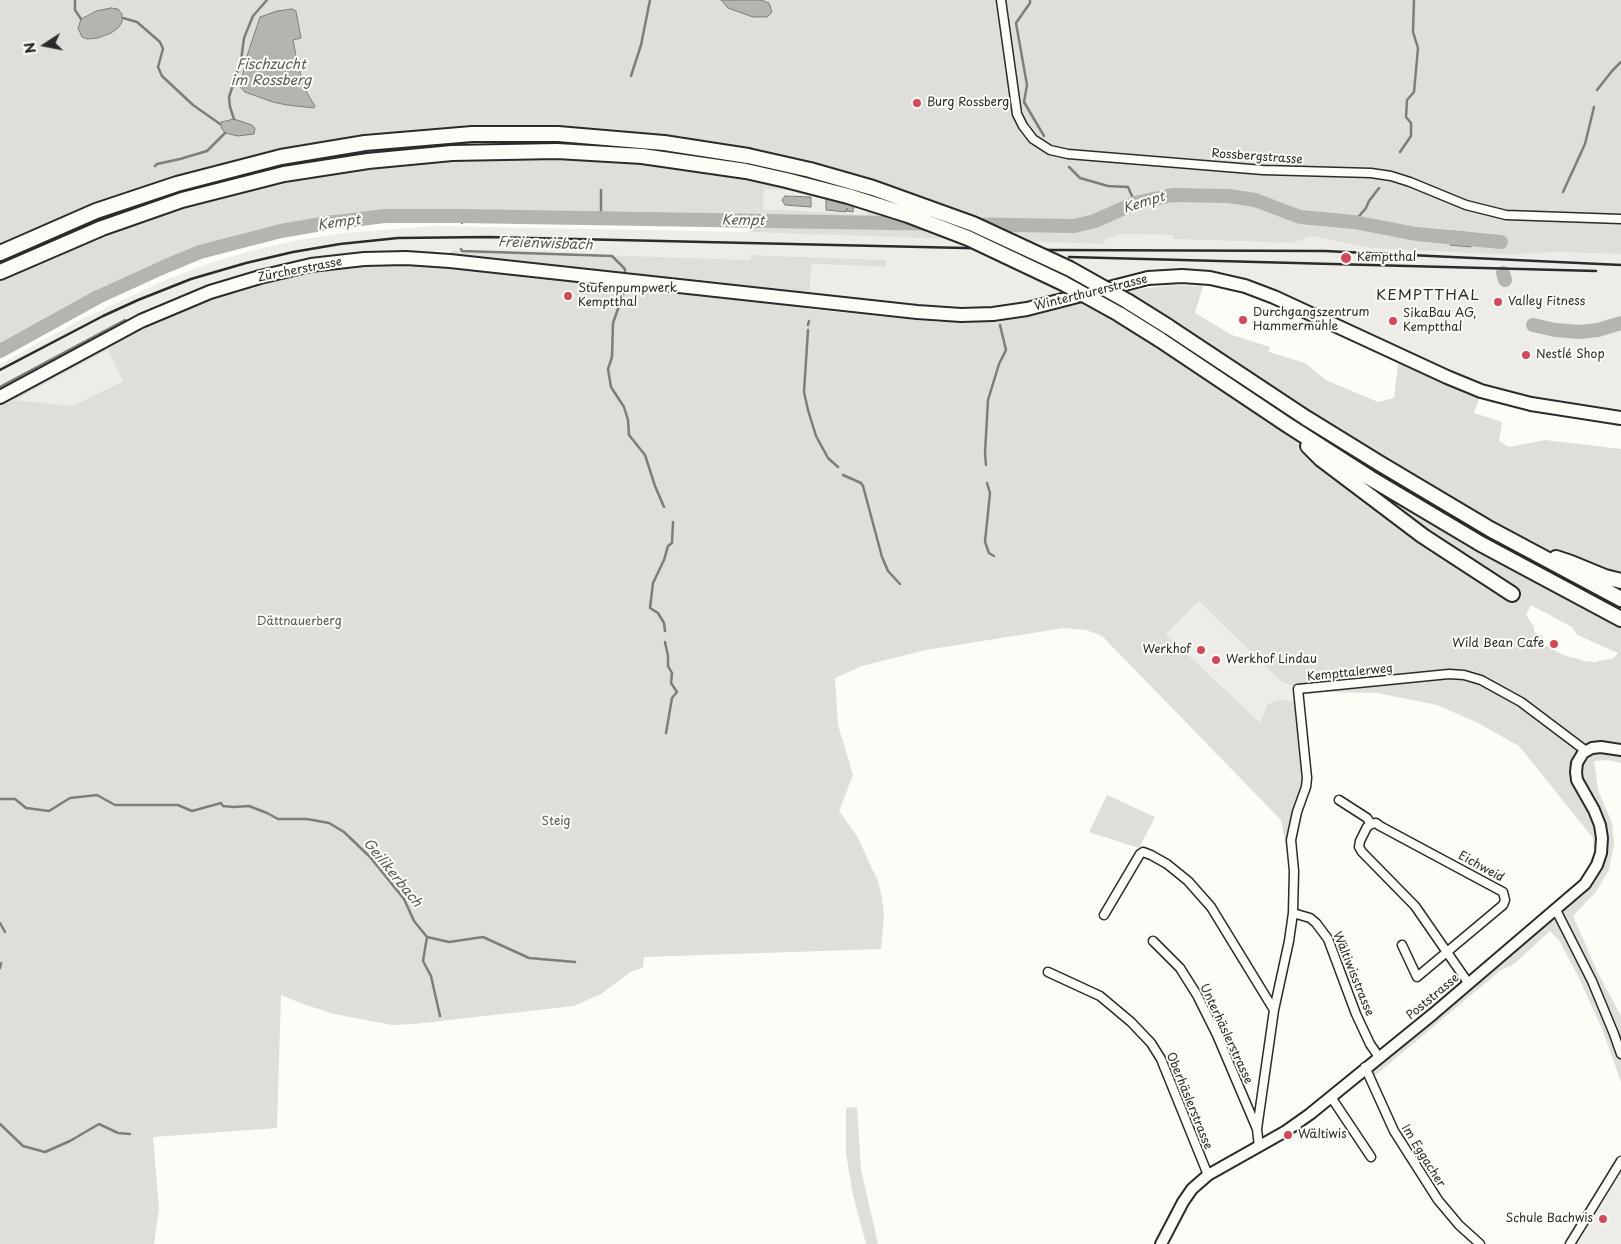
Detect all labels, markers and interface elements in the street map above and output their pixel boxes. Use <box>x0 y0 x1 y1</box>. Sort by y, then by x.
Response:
north arrow <box>20 20 70 70</box>
text: N <box>18 41 41 55</box>
water label: Fischzucht im Rossberg <box>231 57 311 90</box>
place label: Burg Rossberg <box>927 96 1009 110</box>
marker: Burg Rossberg <box>911 97 923 109</box>
street label: Rossbergstrasse <box>1211 147 1303 167</box>
water label: Kempt <box>1121 189 1167 217</box>
water label: Kempt <box>317 212 361 234</box>
water label: Kempt <box>721 212 765 230</box>
water label: Freienwisbach <box>497 234 593 254</box>
marker: Kemptthal <box>1339 251 1353 265</box>
place label: Kemptthal <box>1357 251 1416 265</box>
street label: Zürcherstrasse <box>257 255 343 285</box>
street label: Winterthurerstrasse <box>1033 272 1149 314</box>
place label: Stufenpumpwerk Kemptthal <box>578 282 677 310</box>
district label: KEMPTTHAL <box>1375 287 1481 305</box>
marker: Stufenpumpwerk Kemptthal <box>562 290 574 302</box>
place label: Valley Fitness <box>1508 295 1585 309</box>
marker: Valley Fitness <box>1492 296 1504 308</box>
place label: Durchgangszentrum Hammermühle <box>1253 306 1369 334</box>
place label: SikaBau AG, Kemptthal <box>1403 307 1477 335</box>
marker: Durchgangszentrum Hammermühle <box>1237 314 1249 326</box>
marker: SikaBau AG, Kemptthal <box>1387 315 1399 327</box>
place label: Nestlé Shop <box>1536 348 1605 362</box>
marker: Nestlé Shop <box>1520 349 1532 361</box>
park label: Dättnauerberg <box>256 615 342 629</box>
place label: Wild Bean Cafe <box>1452 637 1544 651</box>
marker: Wild Bean Cafe <box>1548 638 1560 650</box>
place label: Werkhof <box>1143 643 1191 657</box>
marker: Werkhof <box>1195 644 1207 656</box>
place label: Werkhof Lindau <box>1226 653 1317 667</box>
marker: Werkhof Lindau <box>1210 654 1222 666</box>
street label: Kempttalerweg <box>1306 661 1394 685</box>
park label: Steig <box>542 815 570 829</box>
water label: Geilikerbach <box>359 835 425 911</box>
street label: Eichweid <box>1456 849 1506 885</box>
street label: Wältiwisstrasse <box>1329 930 1377 1018</box>
street label: Poststrasse <box>1404 971 1462 1023</box>
street label: Unterhäslerstrasse <box>1196 982 1256 1086</box>
street label: Oberhäslerstrasse <box>1163 1050 1215 1152</box>
street label: Im Eggacher <box>1398 1122 1448 1190</box>
place label: Wältiwis <box>1298 1128 1347 1142</box>
marker: Wältiwis <box>1282 1129 1294 1141</box>
place label: Schule Bachwis <box>1506 1212 1593 1226</box>
marker: Schule Bachwis <box>1597 1213 1609 1225</box>

